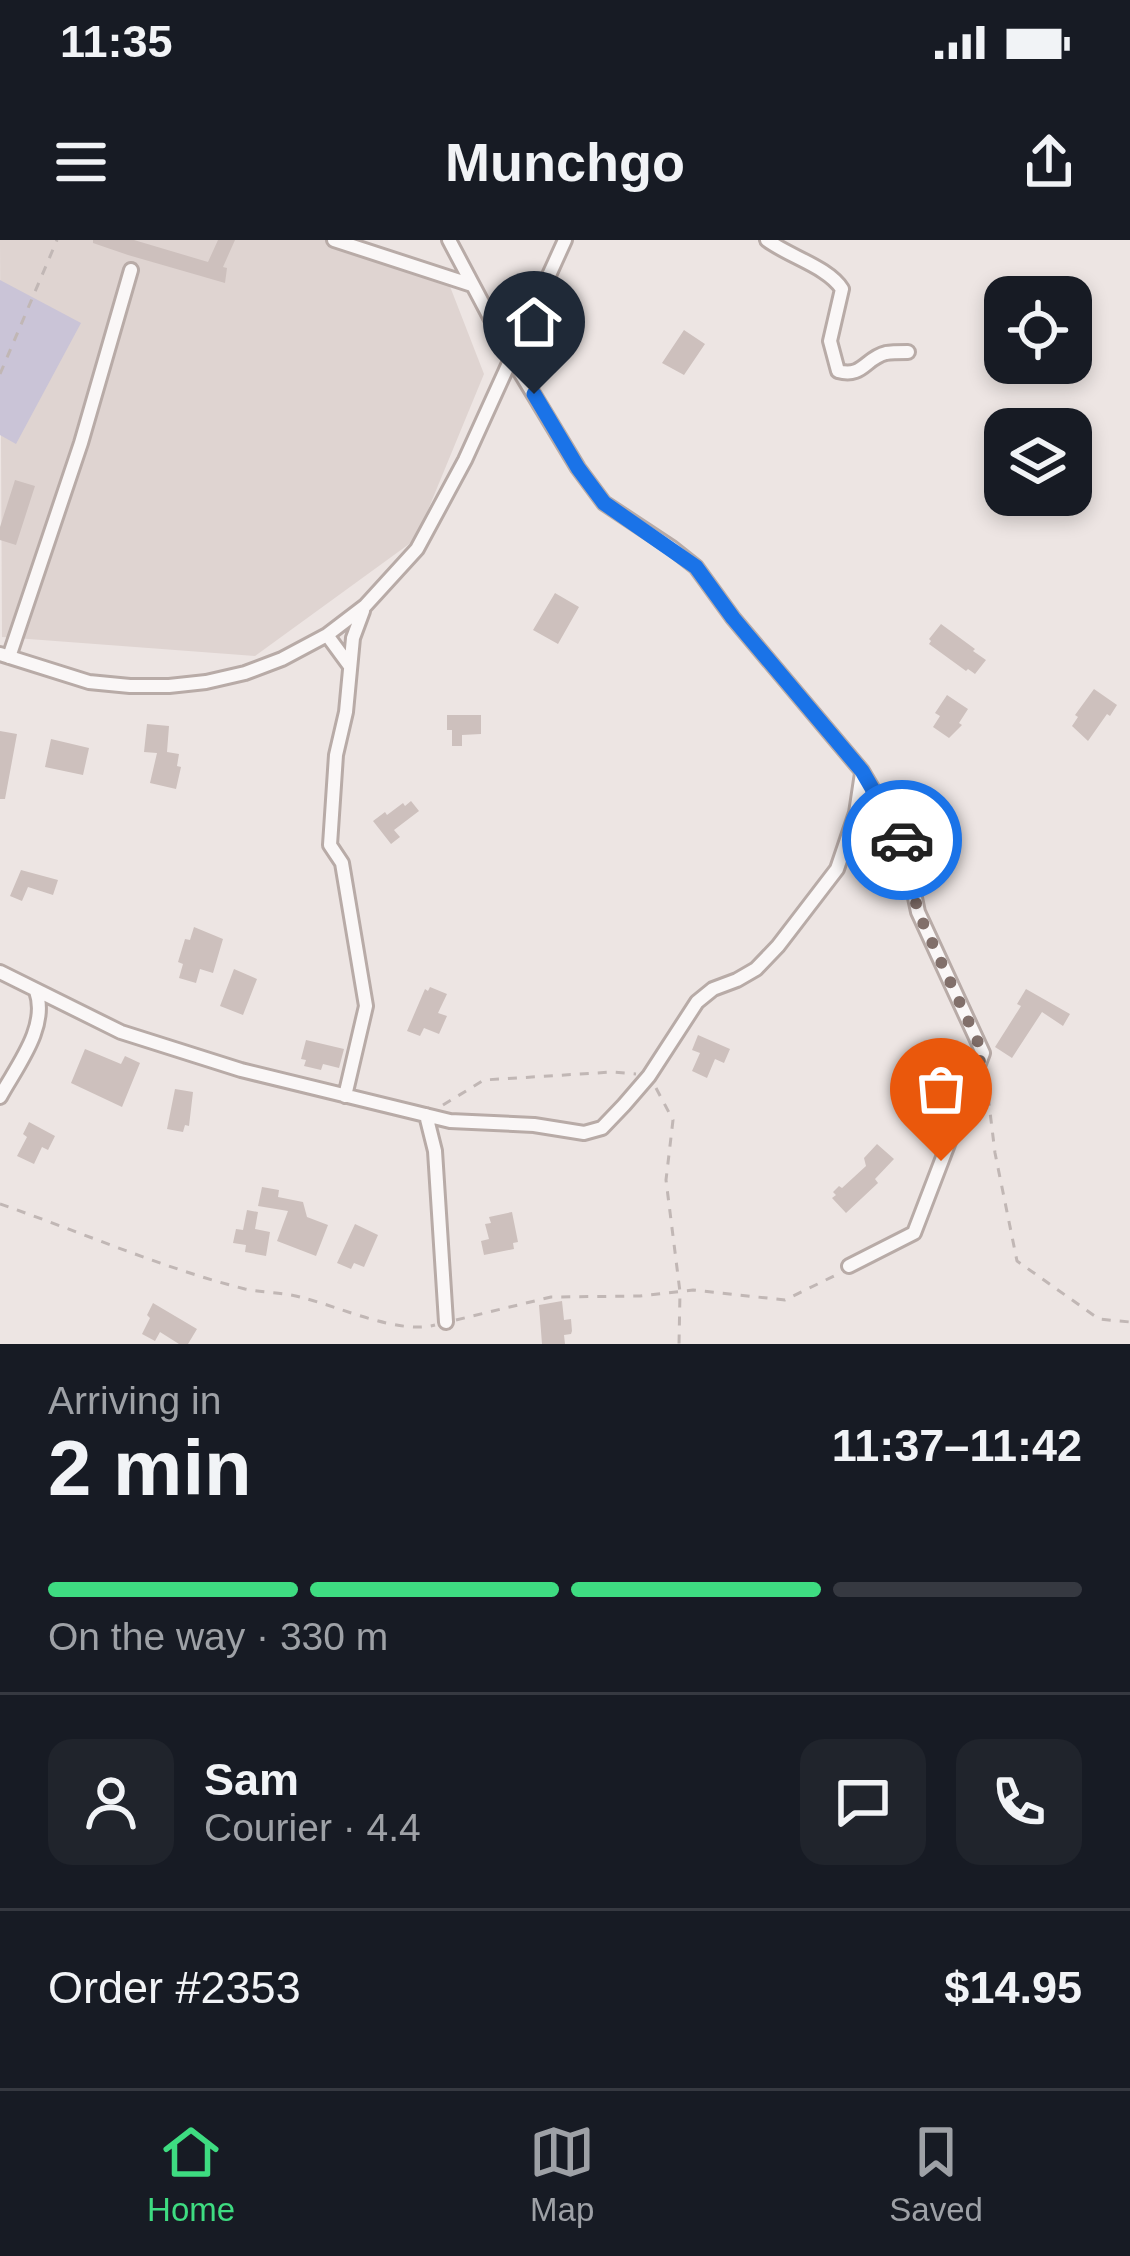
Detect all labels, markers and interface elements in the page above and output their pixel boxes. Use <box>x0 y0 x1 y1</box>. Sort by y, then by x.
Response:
text: 11:35 <box>60 16 173 67</box>
icon: menu <box>48 129 114 195</box>
icon: share <box>1016 129 1082 195</box>
text: Munchgo <box>445 132 685 192</box>
pin <box>483 271 585 394</box>
map controls <box>984 276 1092 516</box>
button: locate <box>984 276 1092 384</box>
icon: home <box>501 289 567 355</box>
button: layers <box>984 408 1092 516</box>
courier <box>842 780 962 900</box>
icon: car <box>869 807 935 873</box>
pin <box>890 1038 992 1161</box>
icon: bag <box>908 1056 974 1122</box>
text: Arriving in <box>48 1379 221 1422</box>
text: 11:37–11:42 <box>832 1420 1082 1471</box>
text: 2 min <box>48 1424 252 1512</box>
text: On the way · 330 m <box>48 1615 388 1658</box>
button: person <box>48 1739 174 1865</box>
button: chat <box>800 1739 926 1865</box>
button: phone <box>956 1739 1082 1865</box>
text: Sam <box>204 1754 299 1805</box>
text: Courier · 4.4 <box>204 1806 421 1849</box>
text: Order #2353 <box>48 1962 301 2013</box>
text: $14.95 <box>944 1962 1082 2013</box>
tab: Home <box>147 2119 235 2229</box>
tab: Map <box>529 2119 595 2229</box>
tab: Saved <box>889 2119 983 2229</box>

